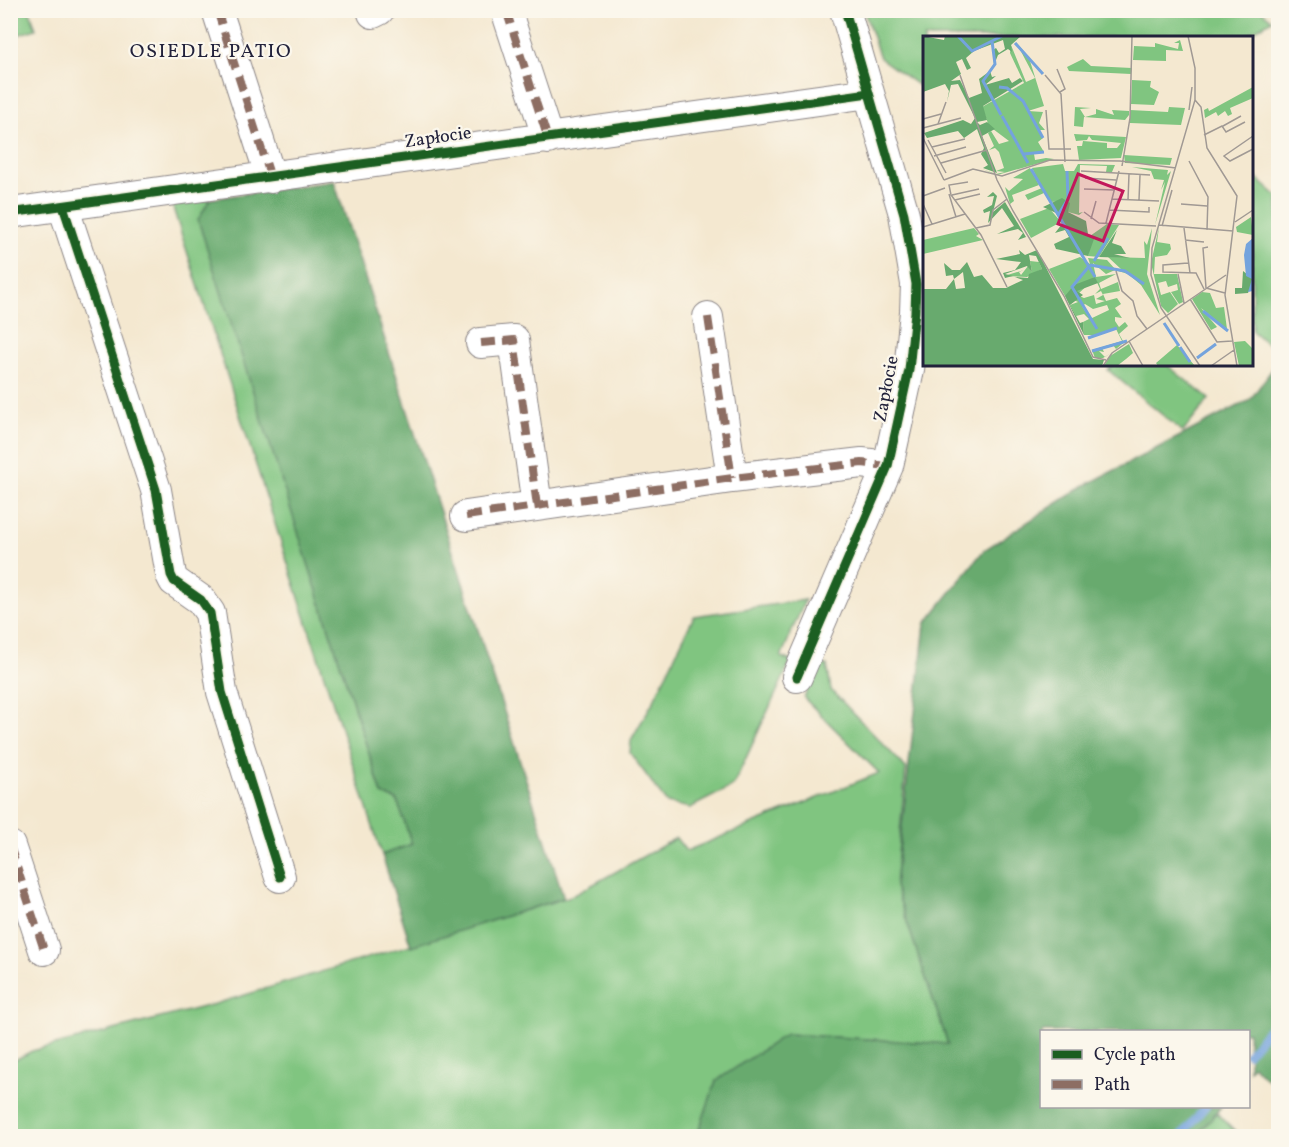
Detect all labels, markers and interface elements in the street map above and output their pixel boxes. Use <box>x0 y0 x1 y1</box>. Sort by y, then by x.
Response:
inset map <box>923 36 1253 366</box>
district label: OSIEDLE PATIO <box>130 38 292 66</box>
street label: Zapłocie <box>403 121 473 155</box>
street label: Zapłocie <box>868 354 906 424</box>
legend <box>1040 1030 1250 1108</box>
text: Cycle path <box>1094 1043 1176 1068</box>
text: Path <box>1094 1073 1130 1098</box>

